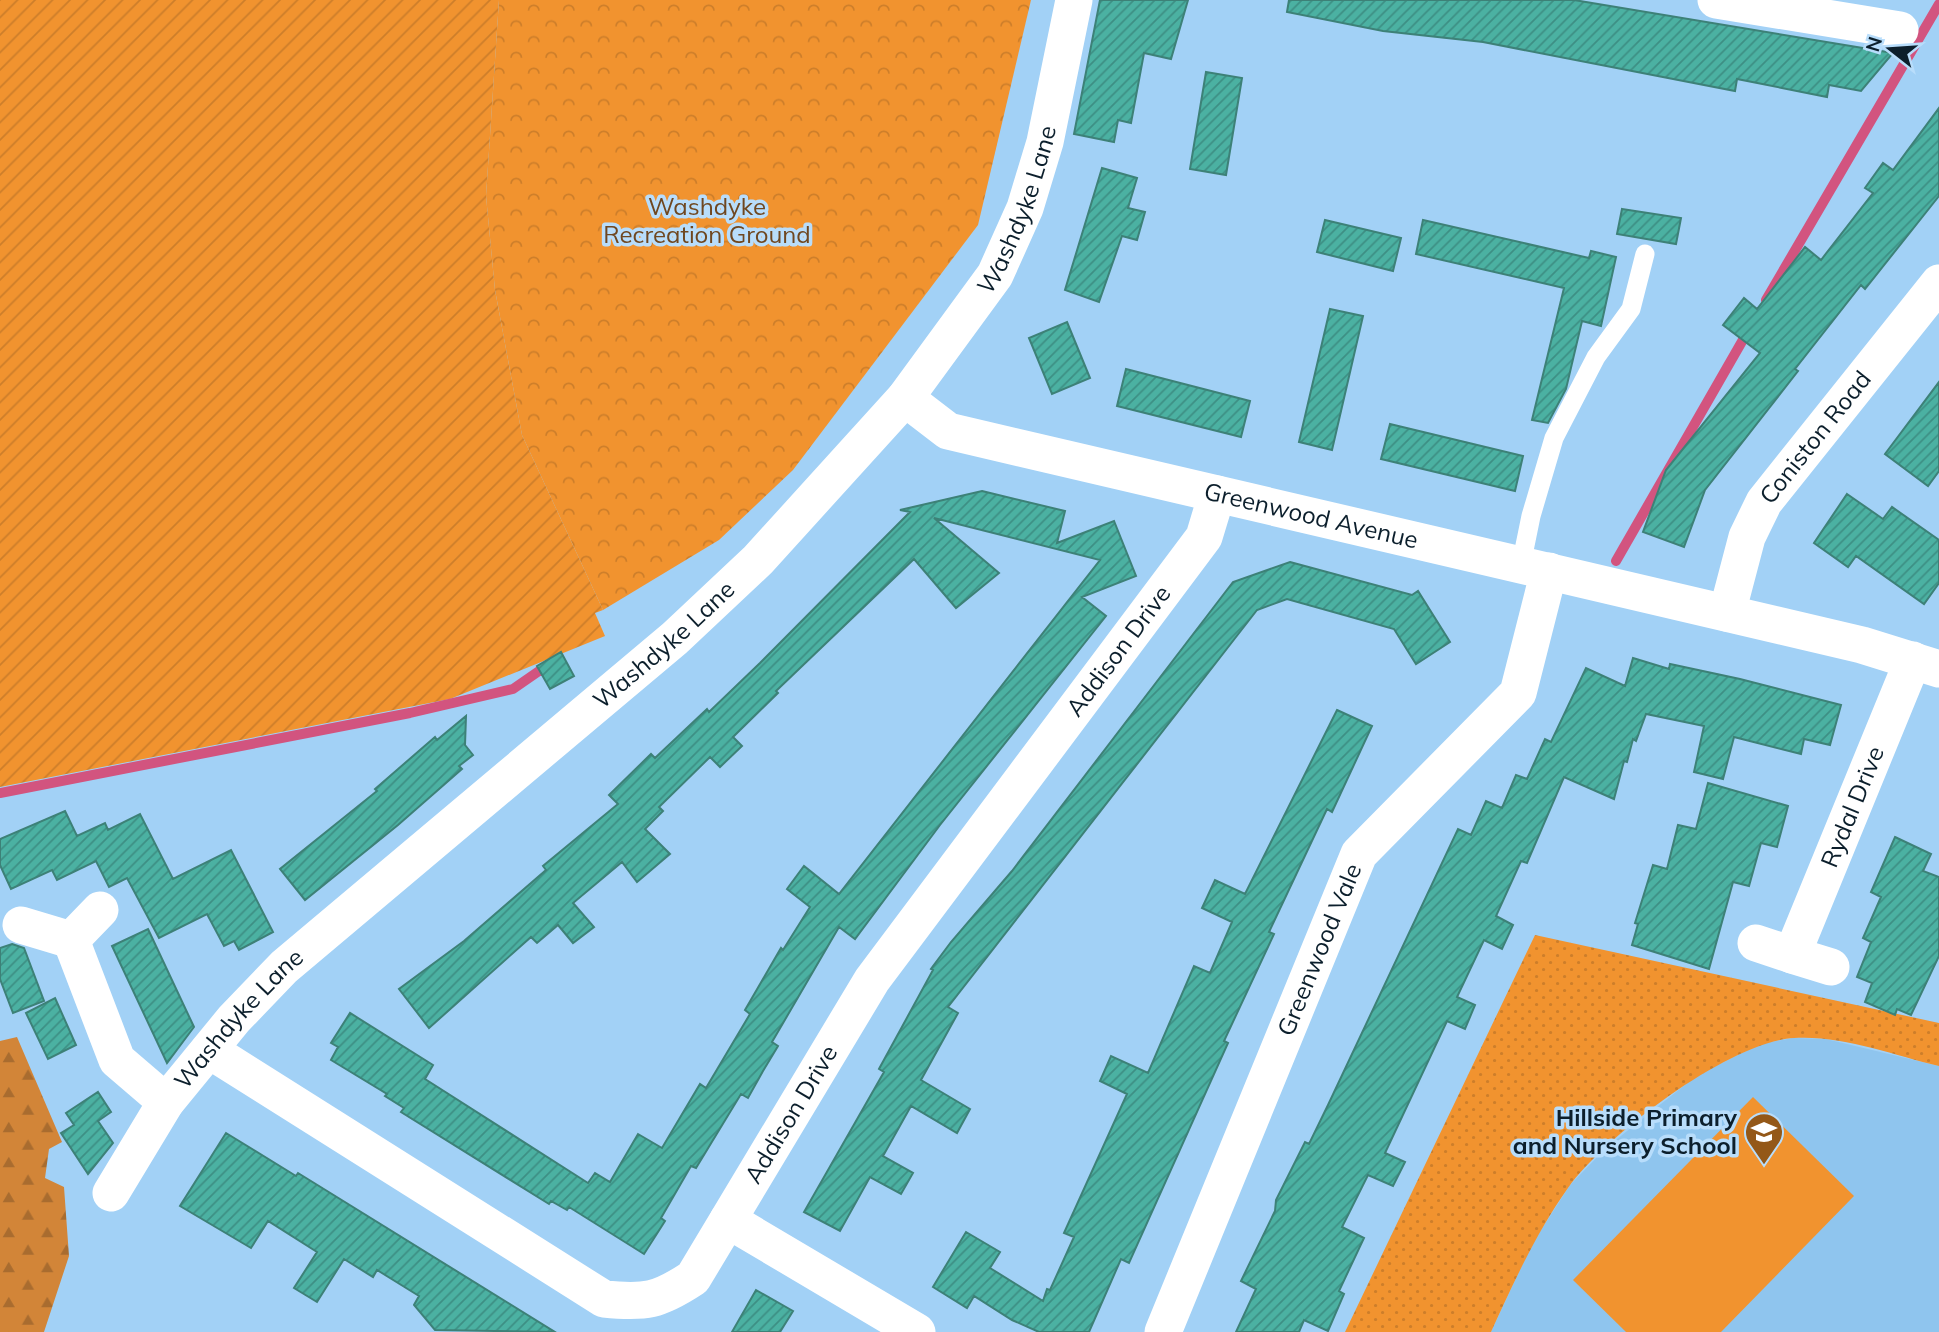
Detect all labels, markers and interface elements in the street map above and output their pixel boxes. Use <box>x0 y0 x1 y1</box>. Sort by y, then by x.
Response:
north arrow <box>1855 14 1925 84</box>
text: N <box>1860 34 1887 54</box>
street label: Washdyke Lane <box>970 123 1062 300</box>
park label: Washdyke Recreation Ground <box>603 191 811 249</box>
street label: Coniston Road <box>1752 364 1877 510</box>
street label: Greenwood Avenue <box>1201 475 1421 555</box>
street label: Washdyke Lane <box>586 574 740 715</box>
street label: Addison Drive <box>1059 579 1177 722</box>
street label: Rydal Drive <box>1814 742 1890 871</box>
street label: Greenwood Vale <box>1270 859 1367 1040</box>
street label: Washdyke Lane <box>167 941 309 1094</box>
street label: Addison Drive <box>737 1039 843 1189</box>
place label: Hillside Primary and Nursery School <box>1513 1102 1738 1160</box>
school or university icon: Hillside Primary and Nursery School <box>1743 1111 1785 1166</box>

